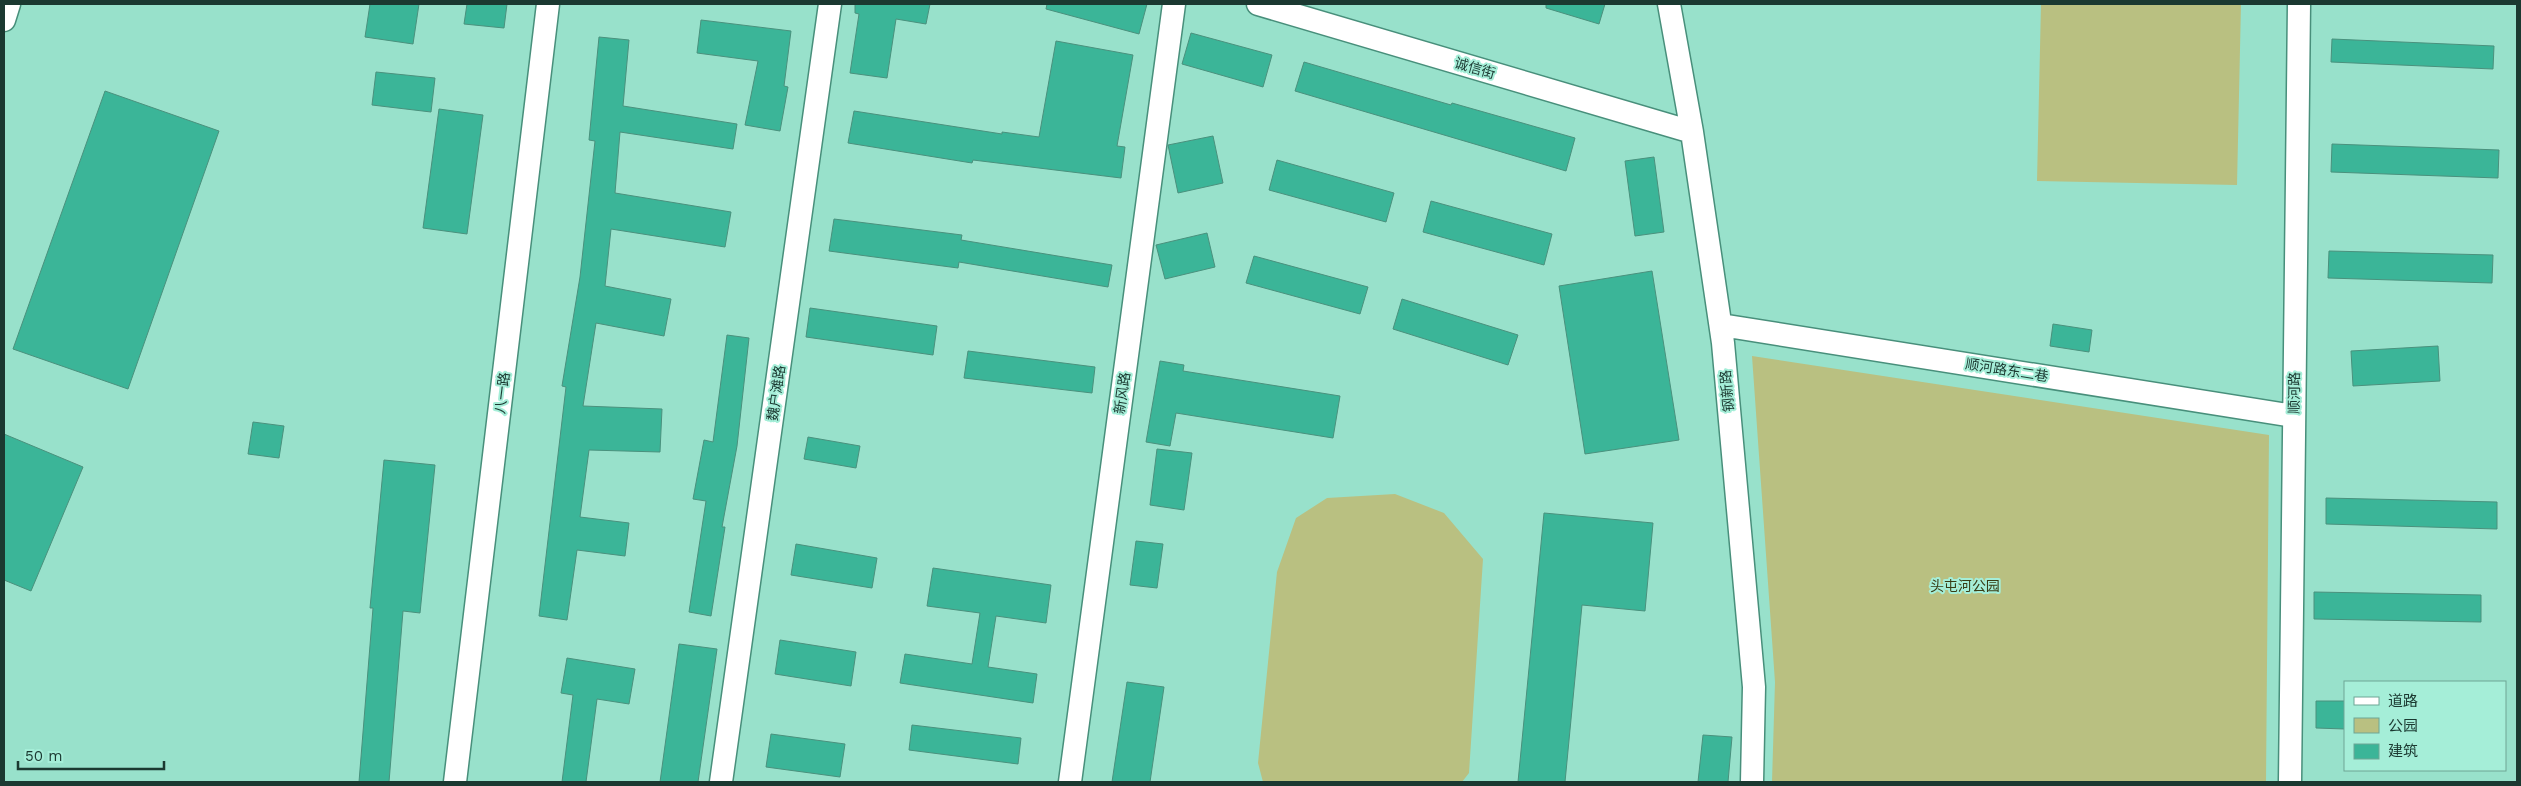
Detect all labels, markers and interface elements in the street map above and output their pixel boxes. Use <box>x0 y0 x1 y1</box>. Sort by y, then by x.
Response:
street label: 诚信街 <box>1453 55 1497 81</box>
street label: 顺河路东二巷 <box>1964 356 2050 384</box>
street label: 魏户滩路 <box>764 364 788 422</box>
street label: 钢新路 <box>1717 369 1737 413</box>
street label: 八一路 <box>492 371 512 415</box>
street label: 新风路 <box>1111 371 1133 415</box>
street label: 顺河路 <box>2286 372 2302 414</box>
park label: 头屯河公园 <box>1930 578 2000 594</box>
legend <box>2344 681 2506 771</box>
text: 道路 <box>2388 692 2418 710</box>
text: 公园 <box>2388 717 2418 735</box>
scale bar <box>18 738 164 770</box>
text: 建筑 <box>2388 742 2418 760</box>
text: 50 m <box>25 747 62 765</box>

